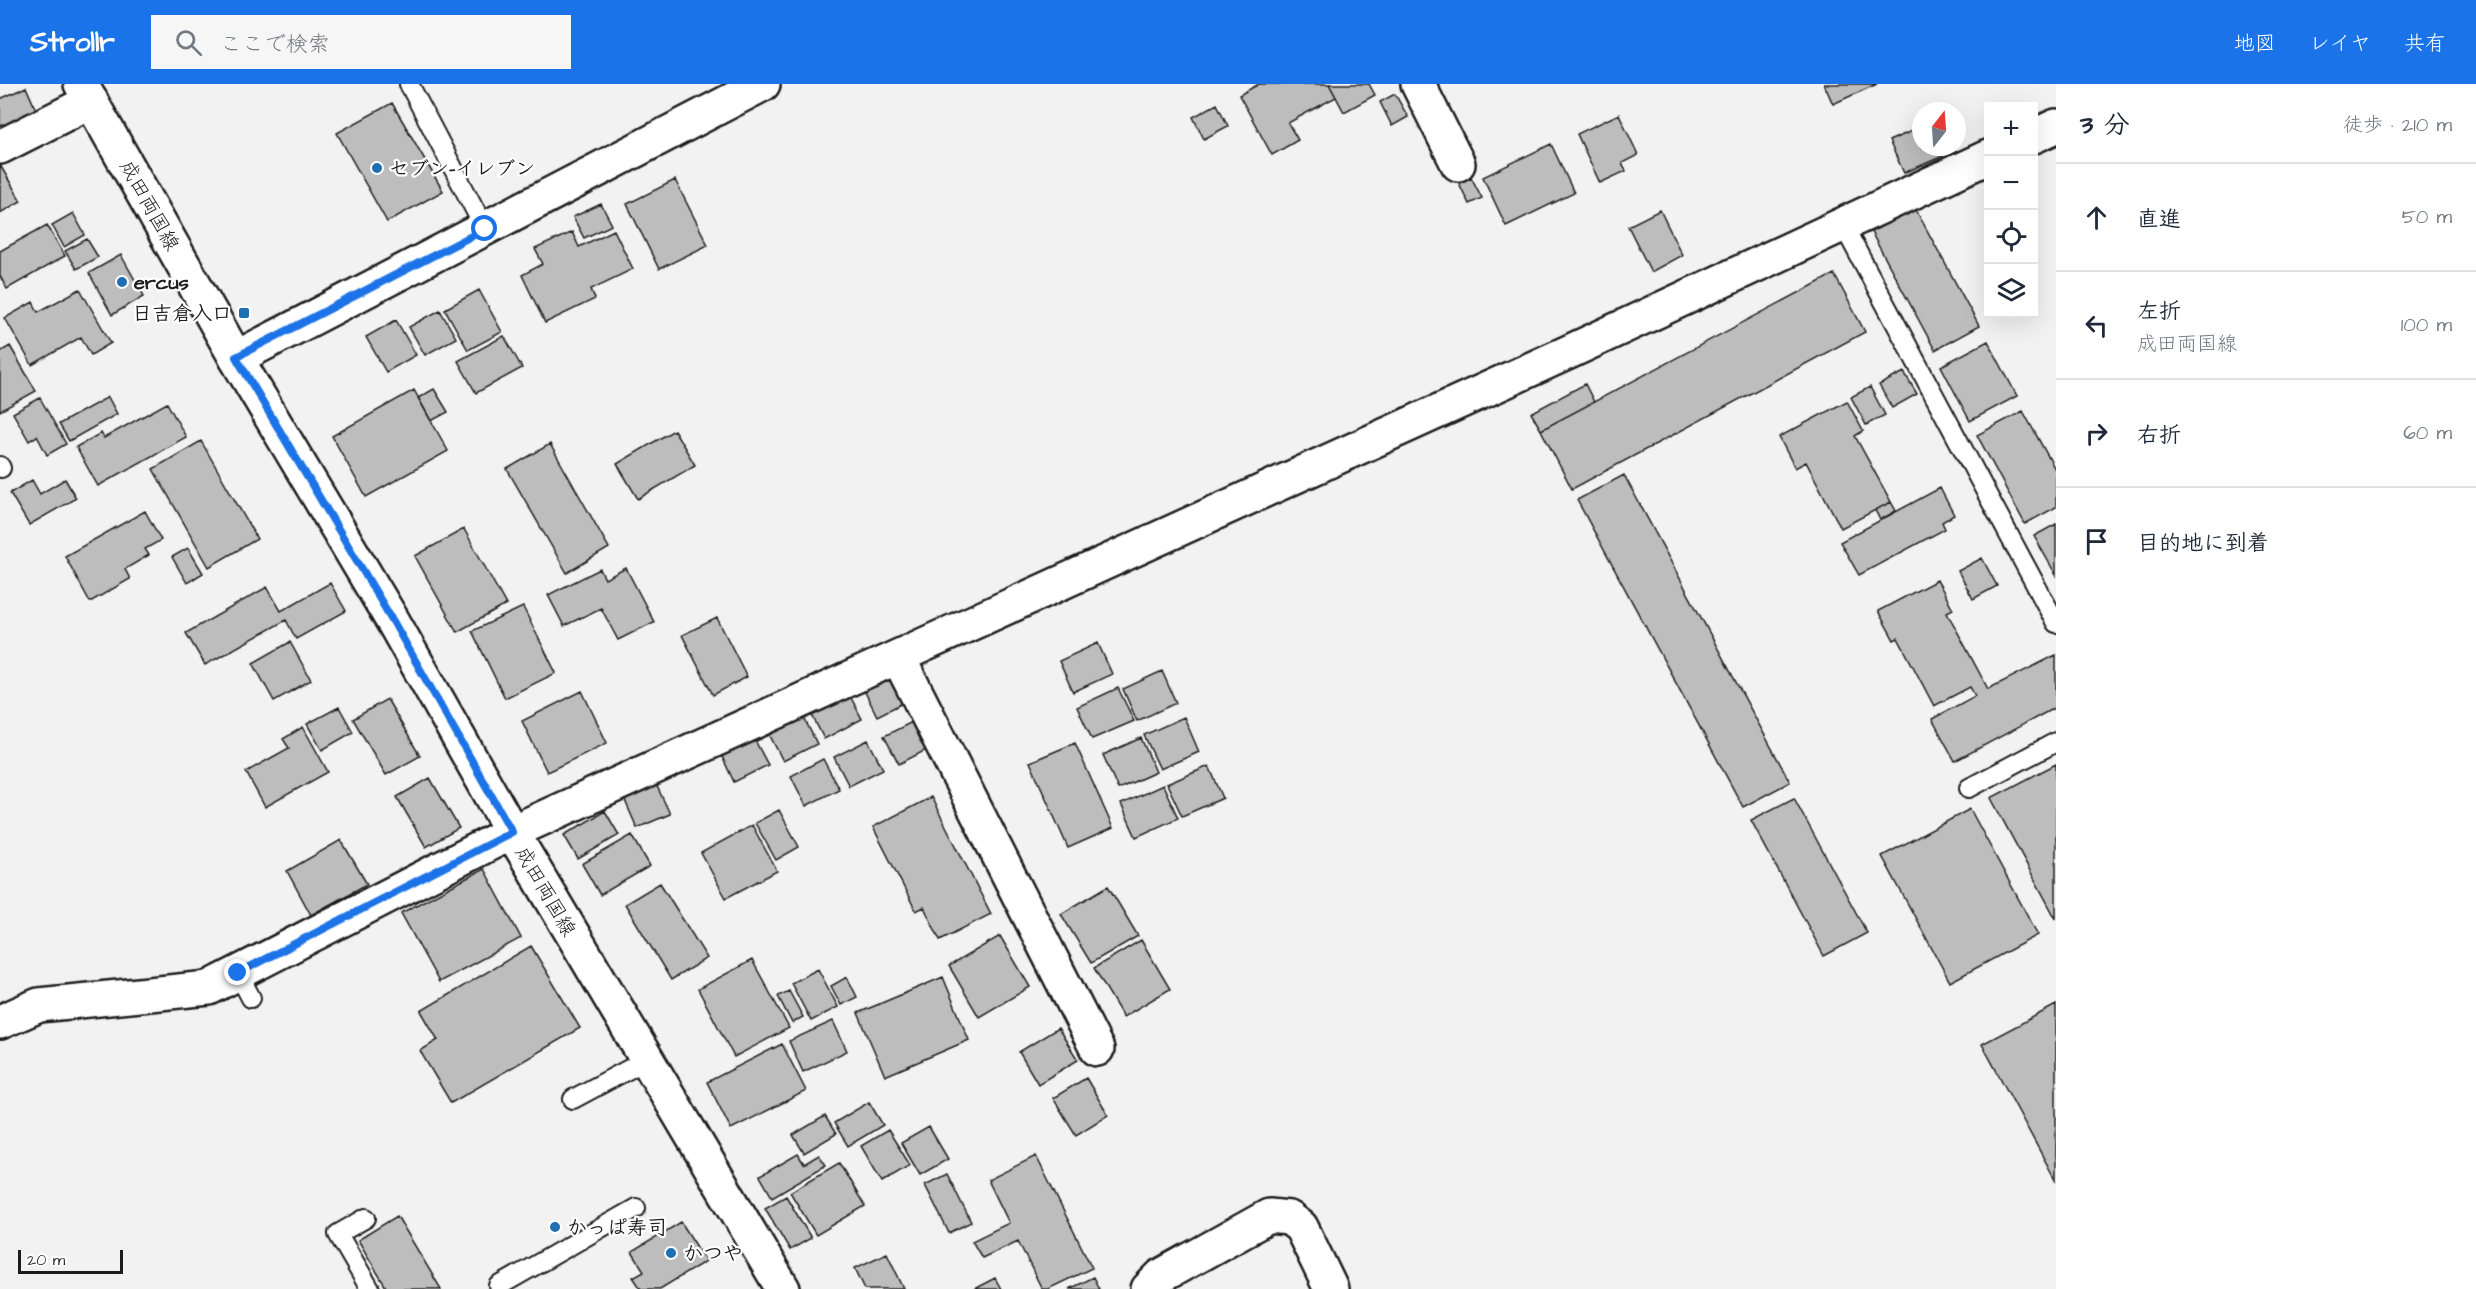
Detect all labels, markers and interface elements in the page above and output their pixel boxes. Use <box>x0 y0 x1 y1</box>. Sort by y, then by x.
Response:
search box <box>151 15 571 69</box>
text: Strollr <box>30 23 115 62</box>
icon: search <box>172 26 205 59</box>
text: ここで検索 <box>220 29 330 60</box>
text: 地図 <box>2234 29 2276 58</box>
text: レイヤ <box>2309 29 2371 58</box>
text: 共有 <box>2404 29 2446 58</box>
north arrow <box>1912 102 1966 156</box>
map controls <box>1984 102 2038 318</box>
button: + <box>1984 102 2038 156</box>
text: 3 分 <box>2080 107 2130 143</box>
text: 徒歩 · 210 m <box>2343 111 2452 139</box>
street label: 成田両国線 <box>113 155 186 256</box>
place label: セブン-イレブン <box>389 155 535 183</box>
button: − <box>1984 156 2038 210</box>
marker: セブン-イレブン <box>370 161 384 175</box>
icon: ahead <box>2080 201 2113 234</box>
text: 50 m <box>2402 203 2452 231</box>
text: 直進 <box>2137 204 2181 235</box>
button: locate <box>1984 210 2038 264</box>
route start <box>471 215 497 241</box>
button: layers <box>1984 264 2038 318</box>
place label: ercus <box>134 269 189 297</box>
marker: ercus <box>115 275 129 289</box>
text: 左折 <box>2137 296 2181 327</box>
place label: 日吉倉入口 <box>132 300 232 328</box>
marker: 日吉倉入口 <box>237 306 251 320</box>
icon: left <box>2080 309 2113 342</box>
text: 100 m <box>2401 311 2452 339</box>
text: 成田両国線 <box>2137 330 2237 358</box>
icon: right <box>2080 417 2113 450</box>
text: 60 m <box>2403 419 2452 447</box>
text: 右折 <box>2137 420 2181 451</box>
icon: arrive <box>2080 525 2113 558</box>
text: 目的地に到着 <box>2137 528 2269 559</box>
street label: 成田両国線 <box>508 841 582 942</box>
route end <box>224 959 250 985</box>
place label: かっぱ寿司 <box>567 1214 667 1242</box>
marker: かっぱ寿司 <box>548 1220 562 1234</box>
place label: かつや <box>683 1240 743 1268</box>
marker: かつや <box>664 1246 678 1260</box>
scale bar <box>18 1247 123 1274</box>
text: 20 m <box>27 1249 65 1271</box>

